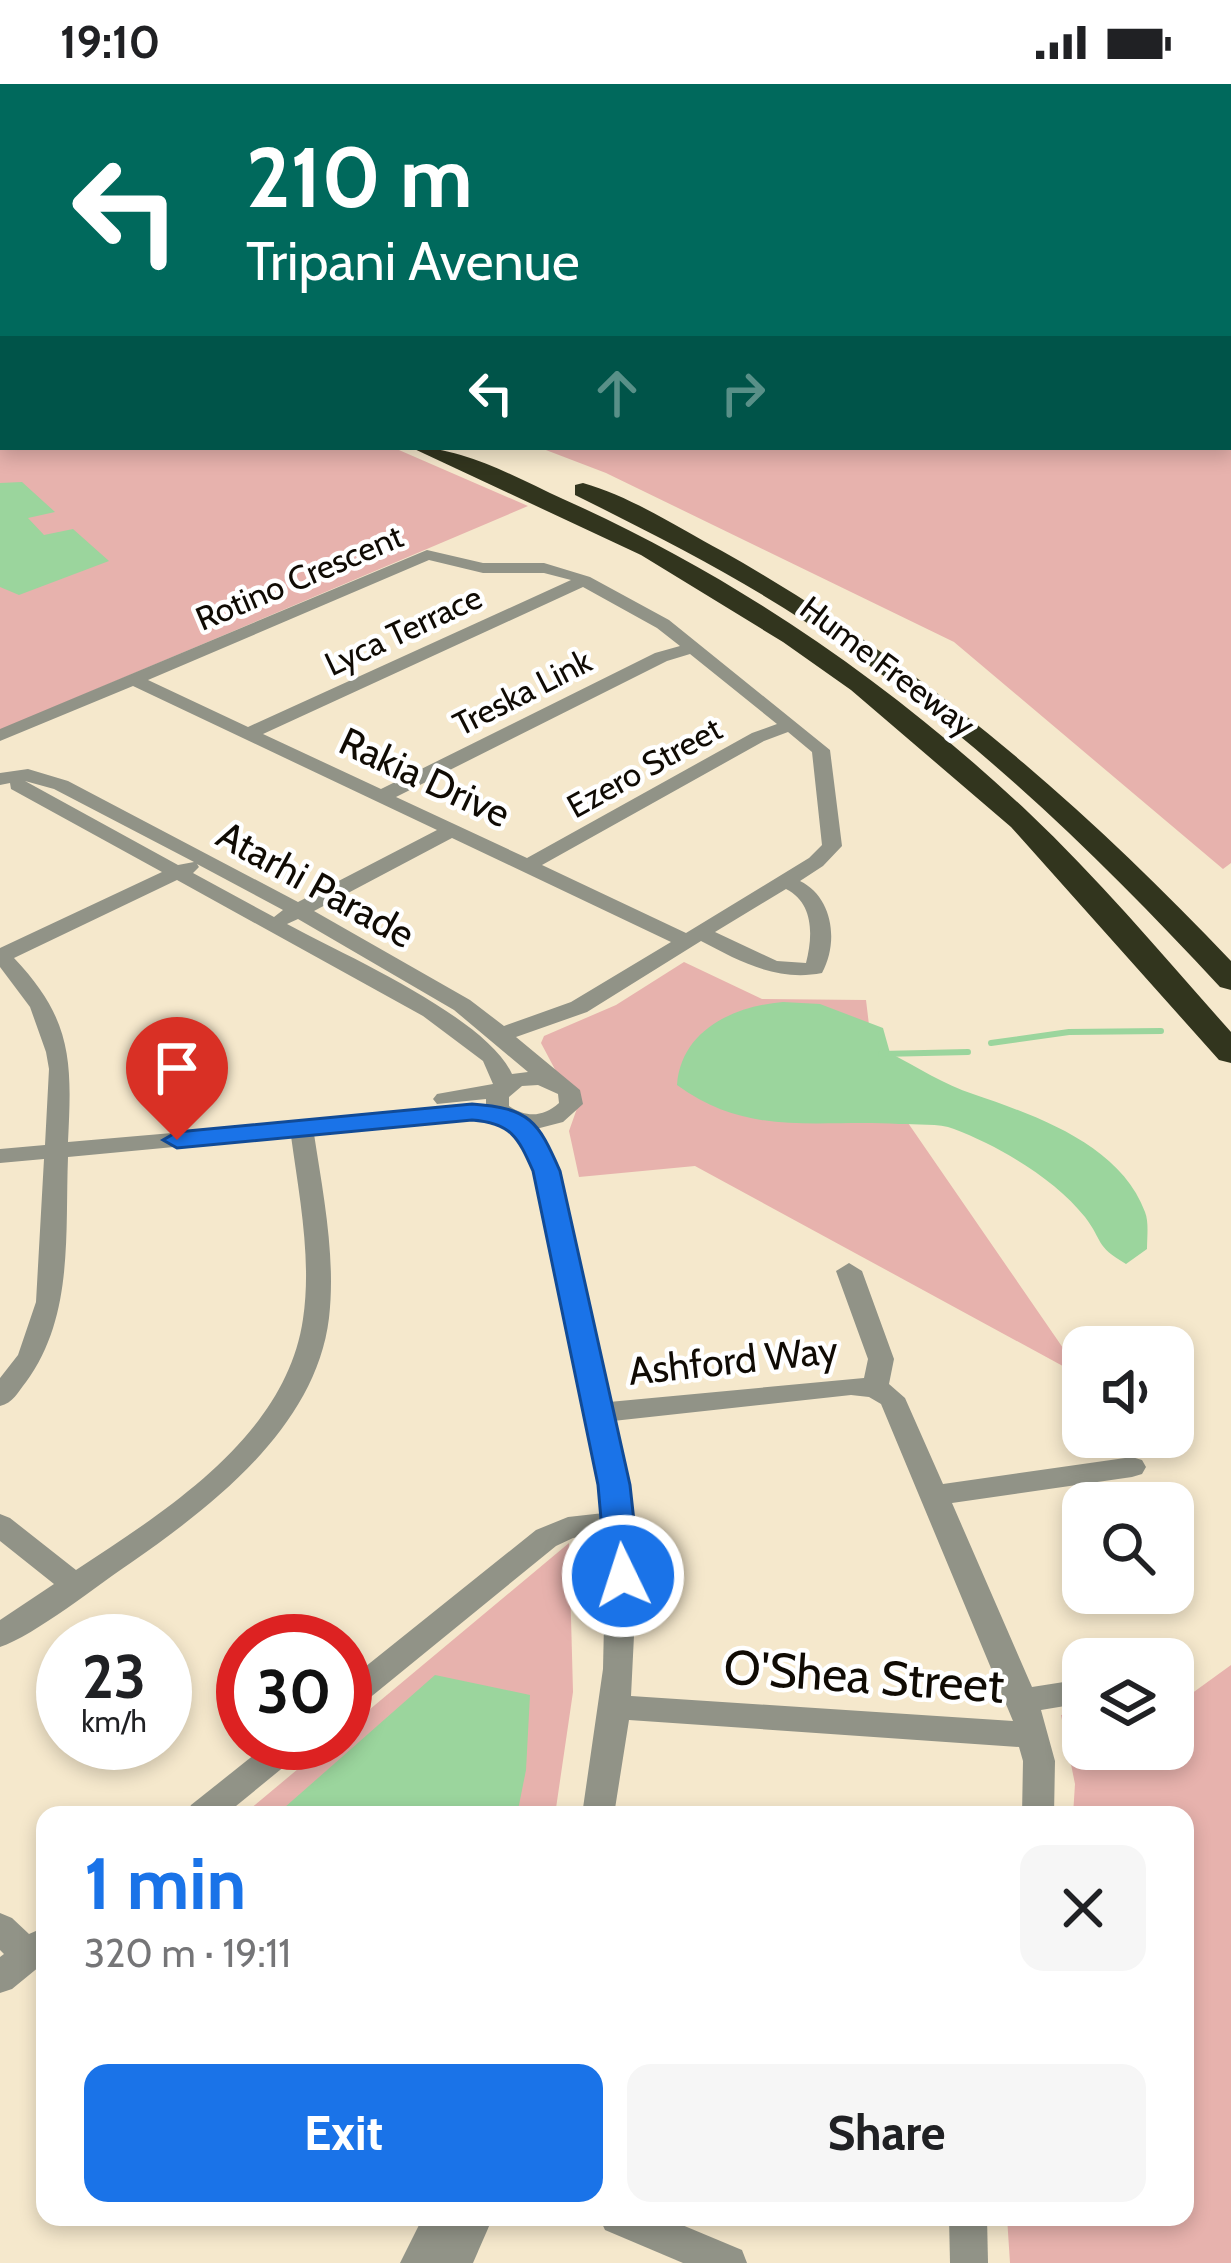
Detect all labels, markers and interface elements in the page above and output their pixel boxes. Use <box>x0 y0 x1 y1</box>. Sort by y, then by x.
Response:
text: 19:10 <box>60 15 160 69</box>
text: 210 m <box>246 126 473 228</box>
icon: left <box>48 132 204 288</box>
text: Tripani Avenue <box>246 228 580 294</box>
icon: left <box>458 360 524 426</box>
icon: ahead <box>584 360 650 426</box>
icon: right <box>710 360 776 426</box>
street label: Rotino Crescent <box>189 515 409 639</box>
street label: Lyca Terrace <box>318 576 488 684</box>
street label: Hume Freeway <box>793 587 984 745</box>
street label: Treska Link <box>446 640 598 744</box>
street label: Ezero Street <box>560 708 728 826</box>
street label: Rakia Drive <box>332 717 518 837</box>
street label: Atarhi Parade <box>209 810 423 958</box>
pin <box>126 1017 228 1140</box>
icon: arrive <box>144 1035 210 1101</box>
street label: Ashford Way <box>626 1325 840 1395</box>
map controls <box>1062 1326 1194 1770</box>
button: sound <box>1062 1326 1194 1458</box>
button: search <box>1062 1482 1194 1614</box>
position arrow <box>560 1513 686 1639</box>
speed limit sign: 30 <box>216 1614 372 1770</box>
street label: O'Shea Street <box>722 1637 1006 1715</box>
button: layers <box>1062 1638 1194 1770</box>
text: 23 <box>82 1640 146 1713</box>
text: km/h <box>81 1703 147 1740</box>
text: 1 min <box>84 1840 246 1927</box>
button: close <box>1020 1845 1146 1971</box>
text: 320 m · 19:11 <box>84 1929 291 1977</box>
button: Exit <box>84 2064 603 2202</box>
button: Share <box>627 2064 1146 2202</box>

